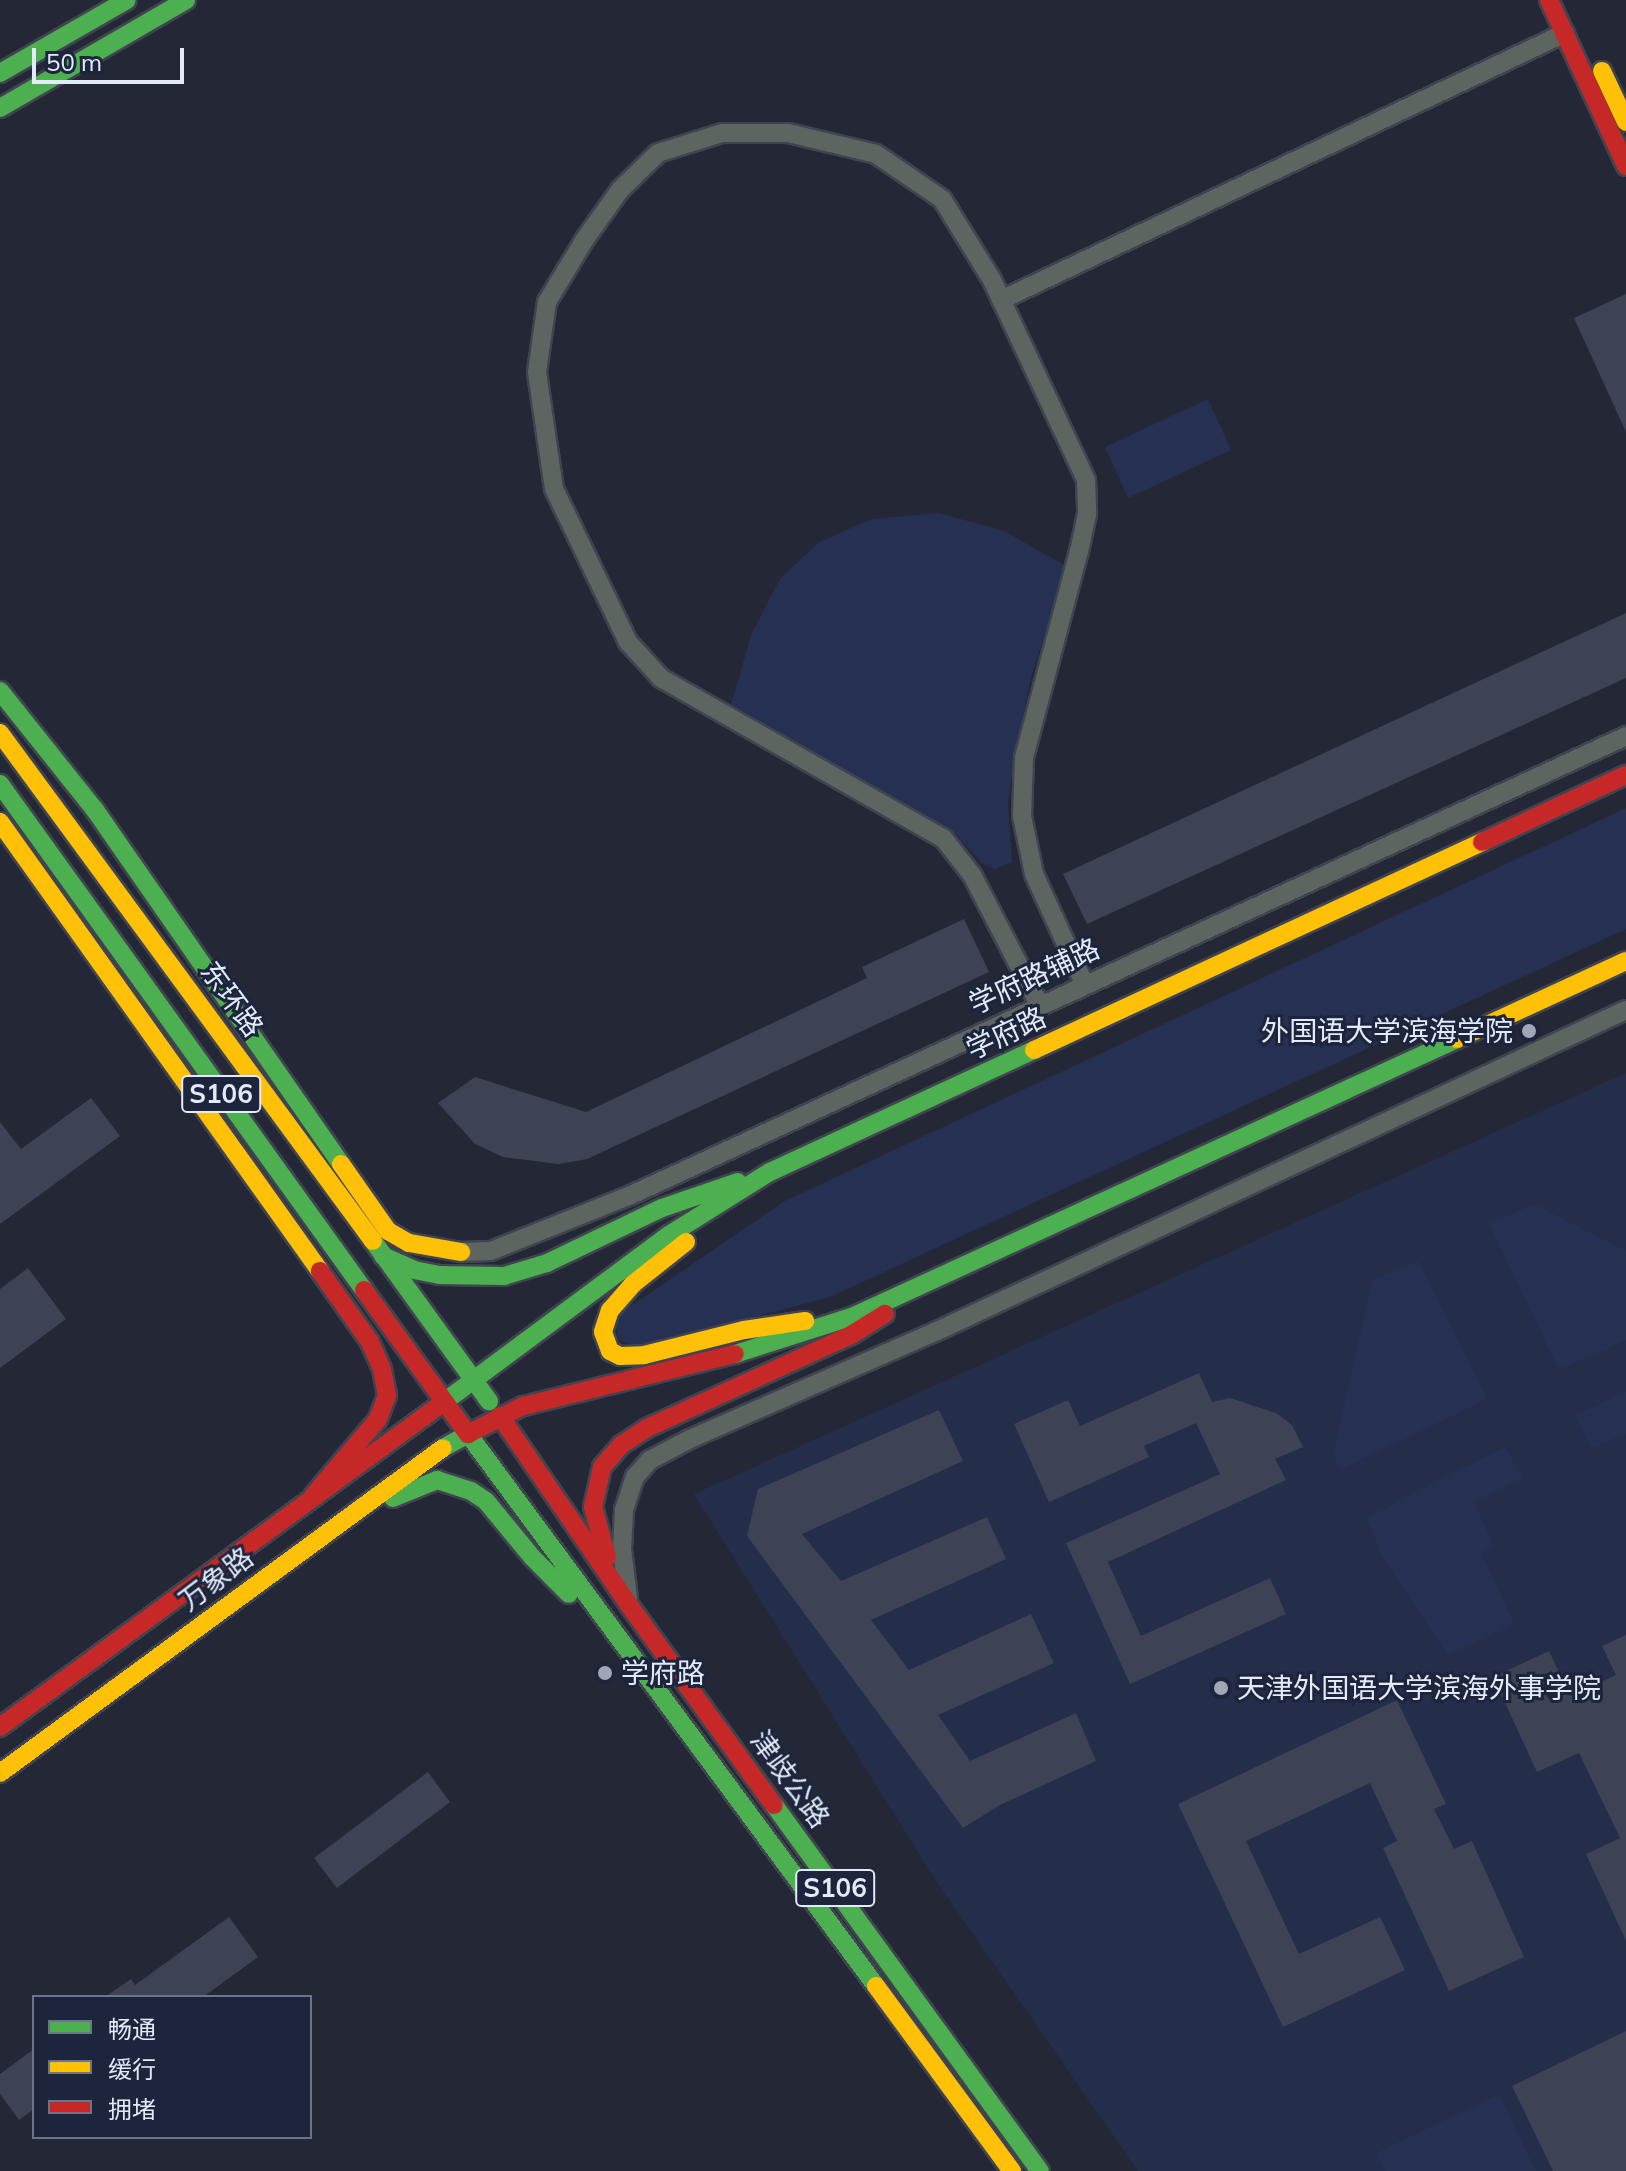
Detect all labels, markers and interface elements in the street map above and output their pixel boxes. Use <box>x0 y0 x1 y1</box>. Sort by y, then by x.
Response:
scale bar <box>36 32 188 82</box>
text: 50 m <box>46 47 102 77</box>
street label: 学府路辅路 <box>963 931 1105 1021</box>
street label: 东环路 <box>194 955 270 1043</box>
street label: 学府路 <box>961 1000 1051 1066</box>
place label: 外国语大学滨海学院 <box>1261 1014 1513 1048</box>
marker: 外国语大学滨海学院 <box>1520 1022 1538 1040</box>
road number: S106 <box>181 1072 261 1116</box>
street label: 万象路 <box>172 1540 260 1618</box>
place label: 学府路 <box>621 1656 705 1690</box>
marker: 学府路 <box>596 1664 614 1682</box>
place label: 天津外国语大学滨海外事学院 <box>1237 1671 1601 1705</box>
marker: 天津外国语大学滨海外事学院 <box>1212 1679 1230 1697</box>
street label: 津歧公路 <box>743 1724 837 1834</box>
road number: S106 <box>795 1866 875 1910</box>
legend <box>32 1995 312 2139</box>
text: 畅通 <box>108 2014 156 2044</box>
text: 缓行 <box>108 2054 156 2084</box>
text: 拥堵 <box>108 2094 156 2124</box>

